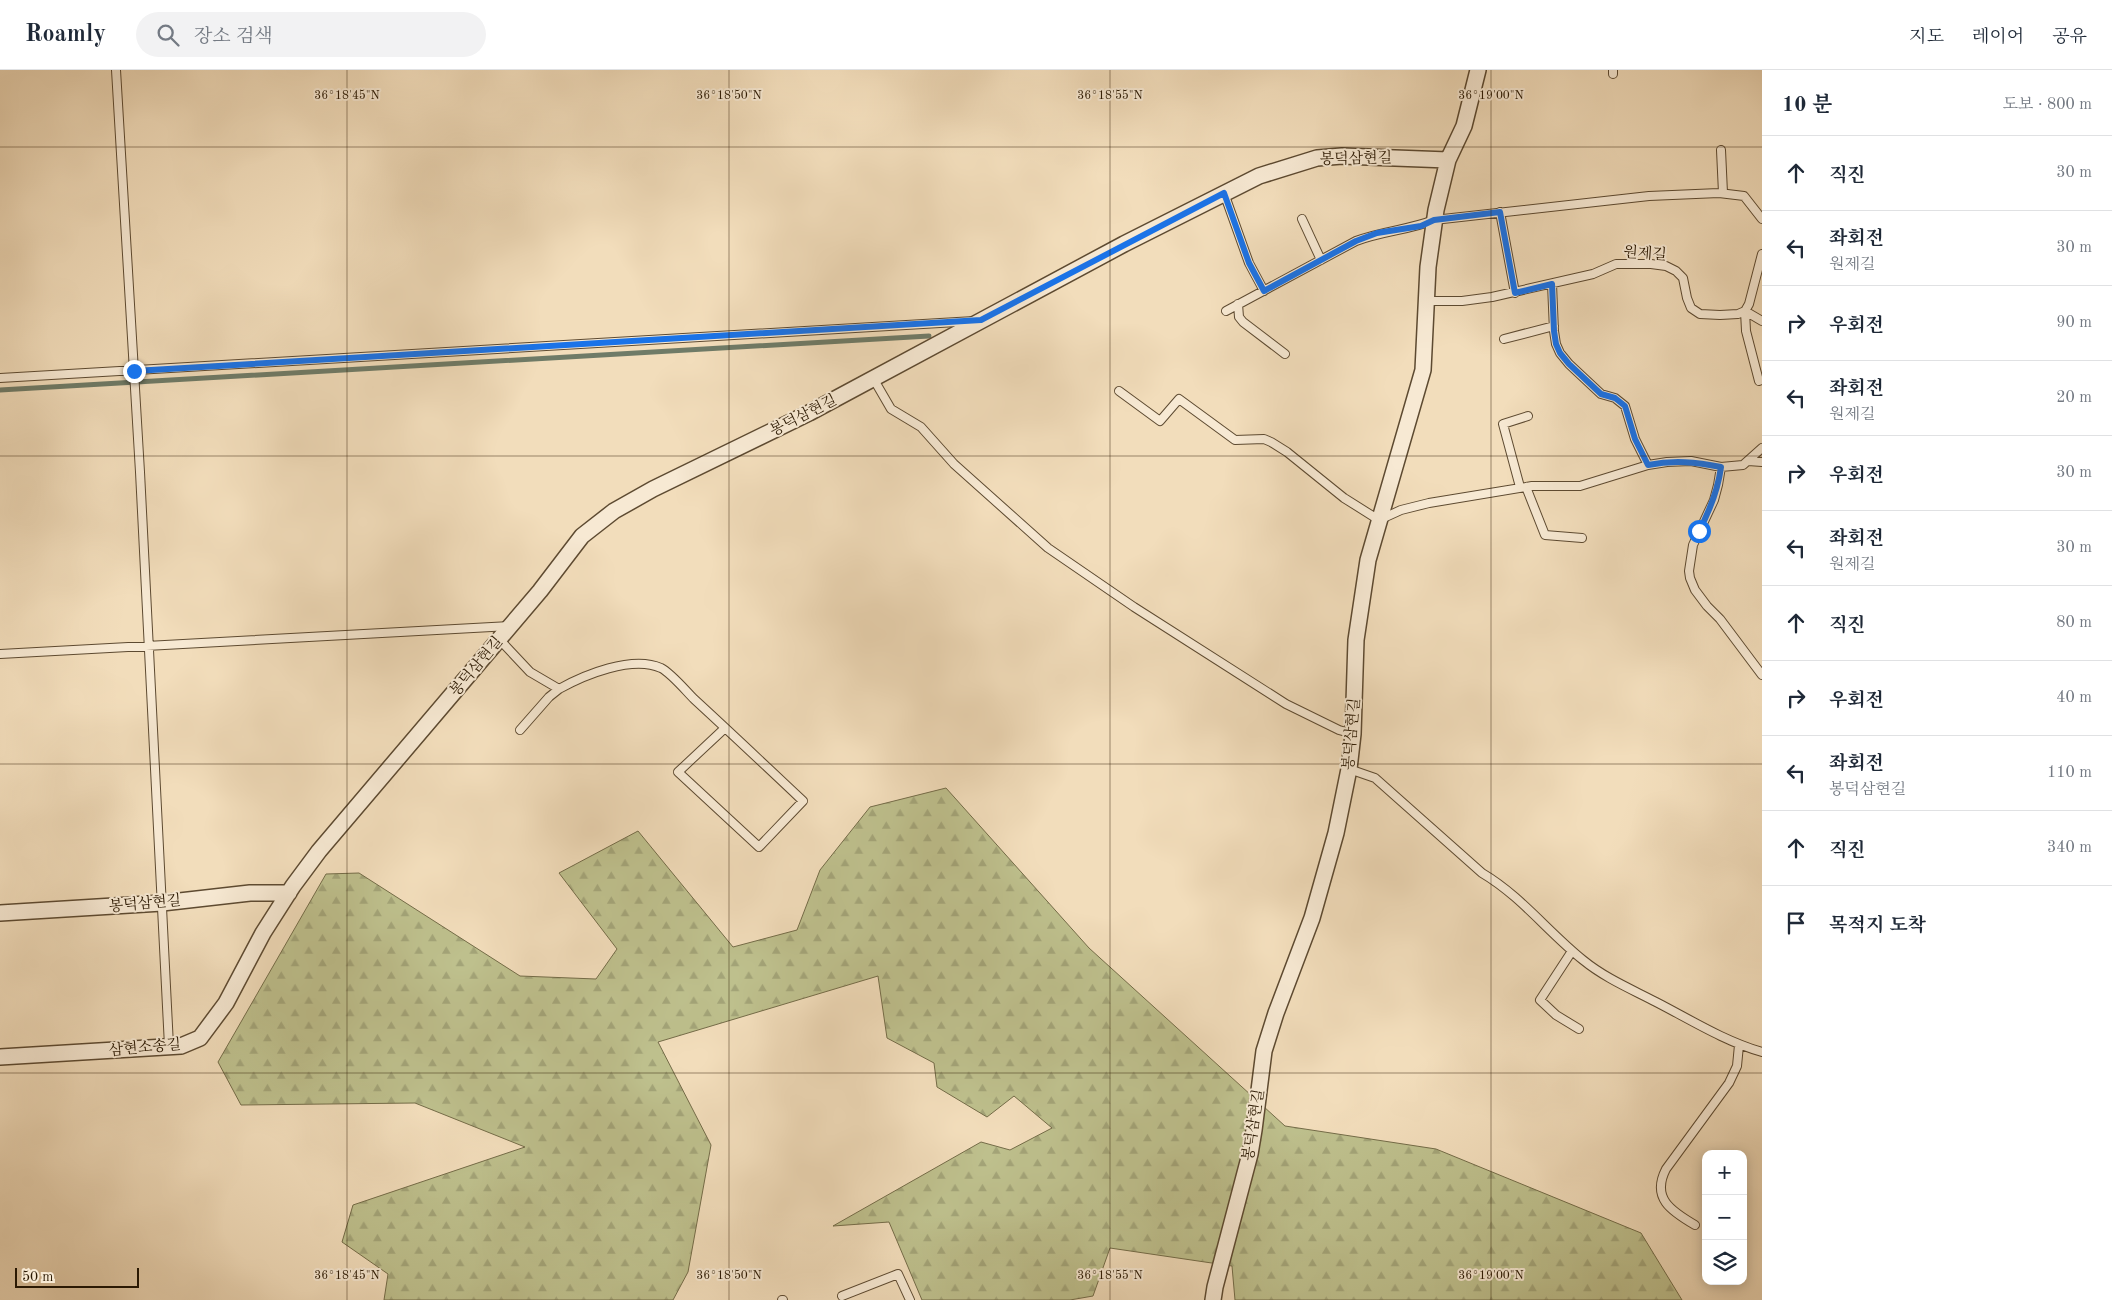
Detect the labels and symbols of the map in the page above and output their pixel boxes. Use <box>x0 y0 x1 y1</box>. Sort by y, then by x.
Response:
text: 36°18'45"N <box>314 89 380 102</box>
text: 36°18'50"N <box>696 89 762 102</box>
text: 36°18'55"N <box>1077 89 1143 102</box>
text: 36°19'00"N <box>1458 90 1524 102</box>
street label: 봉덕삼현길 <box>1320 148 1392 168</box>
street label: 원제길 <box>1623 244 1667 263</box>
route end <box>123 360 146 383</box>
street label: 봉덕삼현길 <box>767 391 839 439</box>
route start <box>1688 520 1711 543</box>
street label: 봉덕삼현길 <box>446 632 506 700</box>
street label: 봉덕삼현길 <box>1339 697 1363 771</box>
street label: 봉덕삼현길 <box>108 891 182 915</box>
street label: 삼현소송길 <box>108 1036 182 1059</box>
street label: 봉덕삼현길 <box>1238 1088 1268 1162</box>
scale bar <box>15 1265 139 1288</box>
text: 36°18'45"N <box>314 1269 380 1282</box>
text: 36°18'50"N <box>696 1269 762 1282</box>
text: 36°18'55"N <box>1077 1269 1143 1282</box>
text: 36°19'00"N <box>1458 1270 1524 1282</box>

